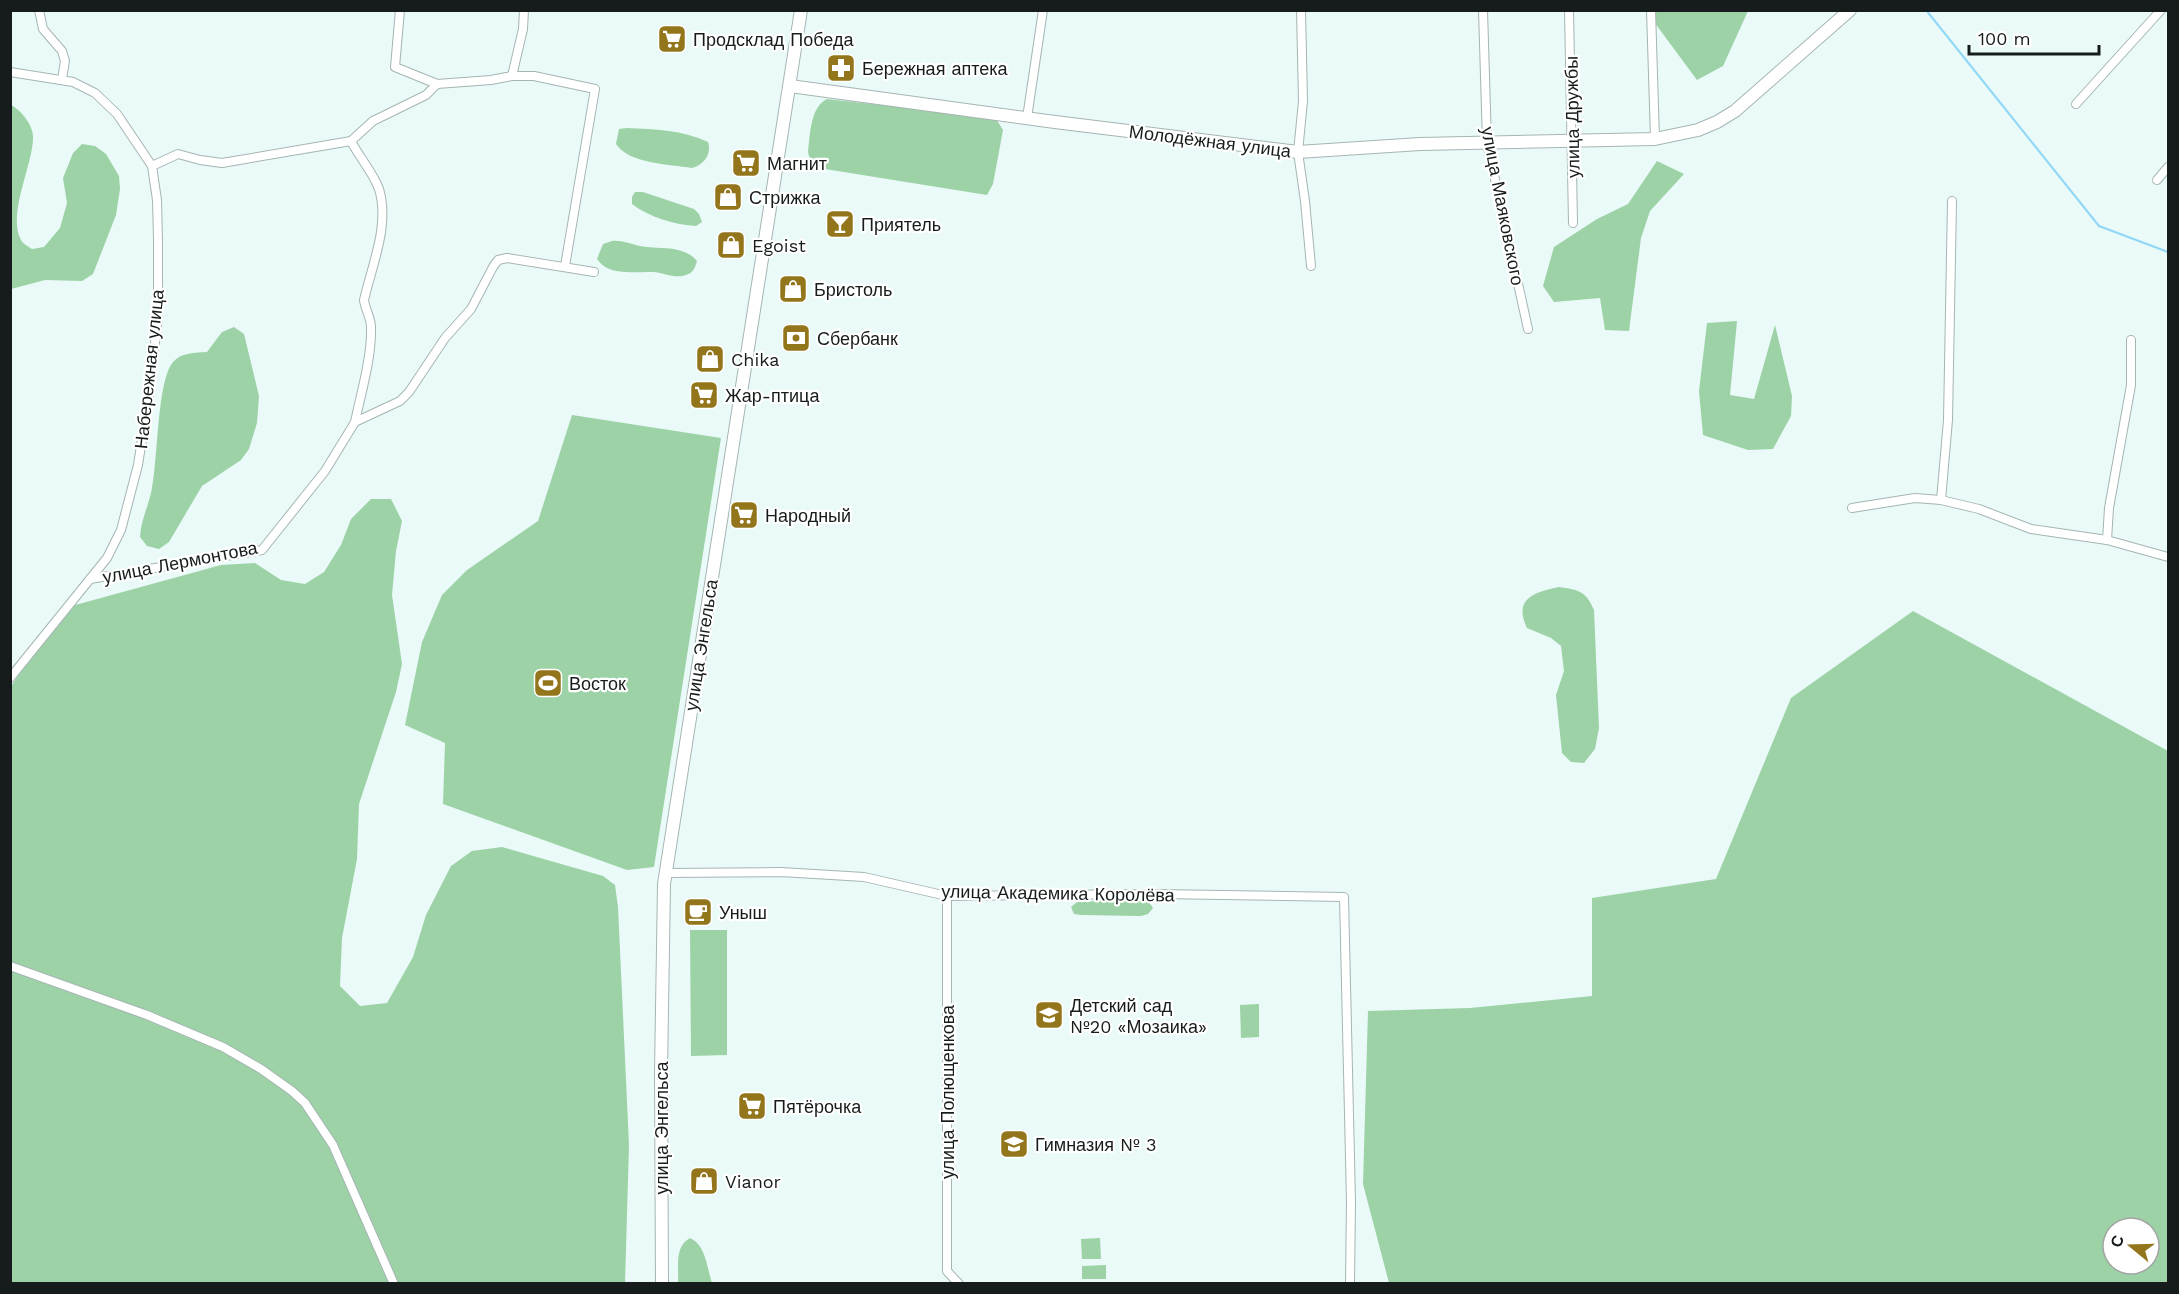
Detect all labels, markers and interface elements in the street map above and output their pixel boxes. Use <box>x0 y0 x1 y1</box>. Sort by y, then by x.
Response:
scale bar <box>1969 18 2100 56</box>
supermarket icon: Продсклад Победа <box>656 23 688 55</box>
text: 100 m <box>1978 28 2031 49</box>
place label: Продсклад Победа <box>693 29 854 50</box>
pharmacy icon: Бережная аптека <box>825 52 857 84</box>
street label: улица Дружбы <box>1560 56 1584 178</box>
place label: Бережная аптека <box>862 58 1009 79</box>
street label: Молодёжная улица <box>1128 121 1293 161</box>
street label: улица Маяковского <box>1477 125 1529 287</box>
supermarket icon: Магнит <box>730 147 762 179</box>
place label: Магнит <box>767 153 827 174</box>
shop icon: Стрижка <box>712 181 744 213</box>
place label: Стрижка <box>749 187 822 208</box>
bar icon: Приятель <box>824 208 856 240</box>
place label: Приятель <box>861 214 941 235</box>
shop icon: Egoist <box>715 229 747 261</box>
place label: Egoist <box>752 235 806 256</box>
shop icon: Бристоль <box>777 273 809 305</box>
place label: Бристоль <box>814 279 892 300</box>
street label: Набережная улица <box>130 287 168 450</box>
bank icon: Сбербанк <box>780 322 812 354</box>
place label: Сбербанк <box>817 328 898 349</box>
shop icon: Chika <box>694 343 726 375</box>
place label: Chika <box>731 349 780 370</box>
supermarket icon: Жар-птица <box>688 379 720 411</box>
place label: Жар-птица <box>725 385 820 406</box>
supermarket icon: Народный <box>728 499 760 531</box>
place label: Народный <box>765 505 851 526</box>
street label: улица Лермонтова <box>101 537 260 587</box>
street label: улица Энгельса <box>680 577 722 712</box>
sports icon: Восток <box>532 667 564 699</box>
place label: Восток <box>569 673 626 694</box>
street label: улица Академика Королёва <box>941 880 1176 906</box>
cafe icon: Уныш <box>682 896 714 928</box>
place label: Уныш <box>719 902 767 923</box>
place label: Детский сад №20 «Мозаика» <box>1070 995 1207 1037</box>
school or university icon: Детский сад №20 «Мозаика» <box>1033 999 1065 1031</box>
street label: улица Полющенкова <box>937 1004 958 1179</box>
street label: улица Энгельса <box>651 1061 672 1194</box>
supermarket icon: Пятёрочка <box>736 1090 768 1122</box>
place label: Пятёрочка <box>773 1096 862 1117</box>
school or university icon: Гимназия № 3 <box>998 1128 1030 1160</box>
place label: Гимназия № 3 <box>1035 1134 1156 1155</box>
shop icon: Vianor <box>688 1165 720 1197</box>
place label: Vianor <box>725 1171 781 1192</box>
north arrow <box>2101 1216 2161 1276</box>
text: С <box>2106 1232 2128 1250</box>

